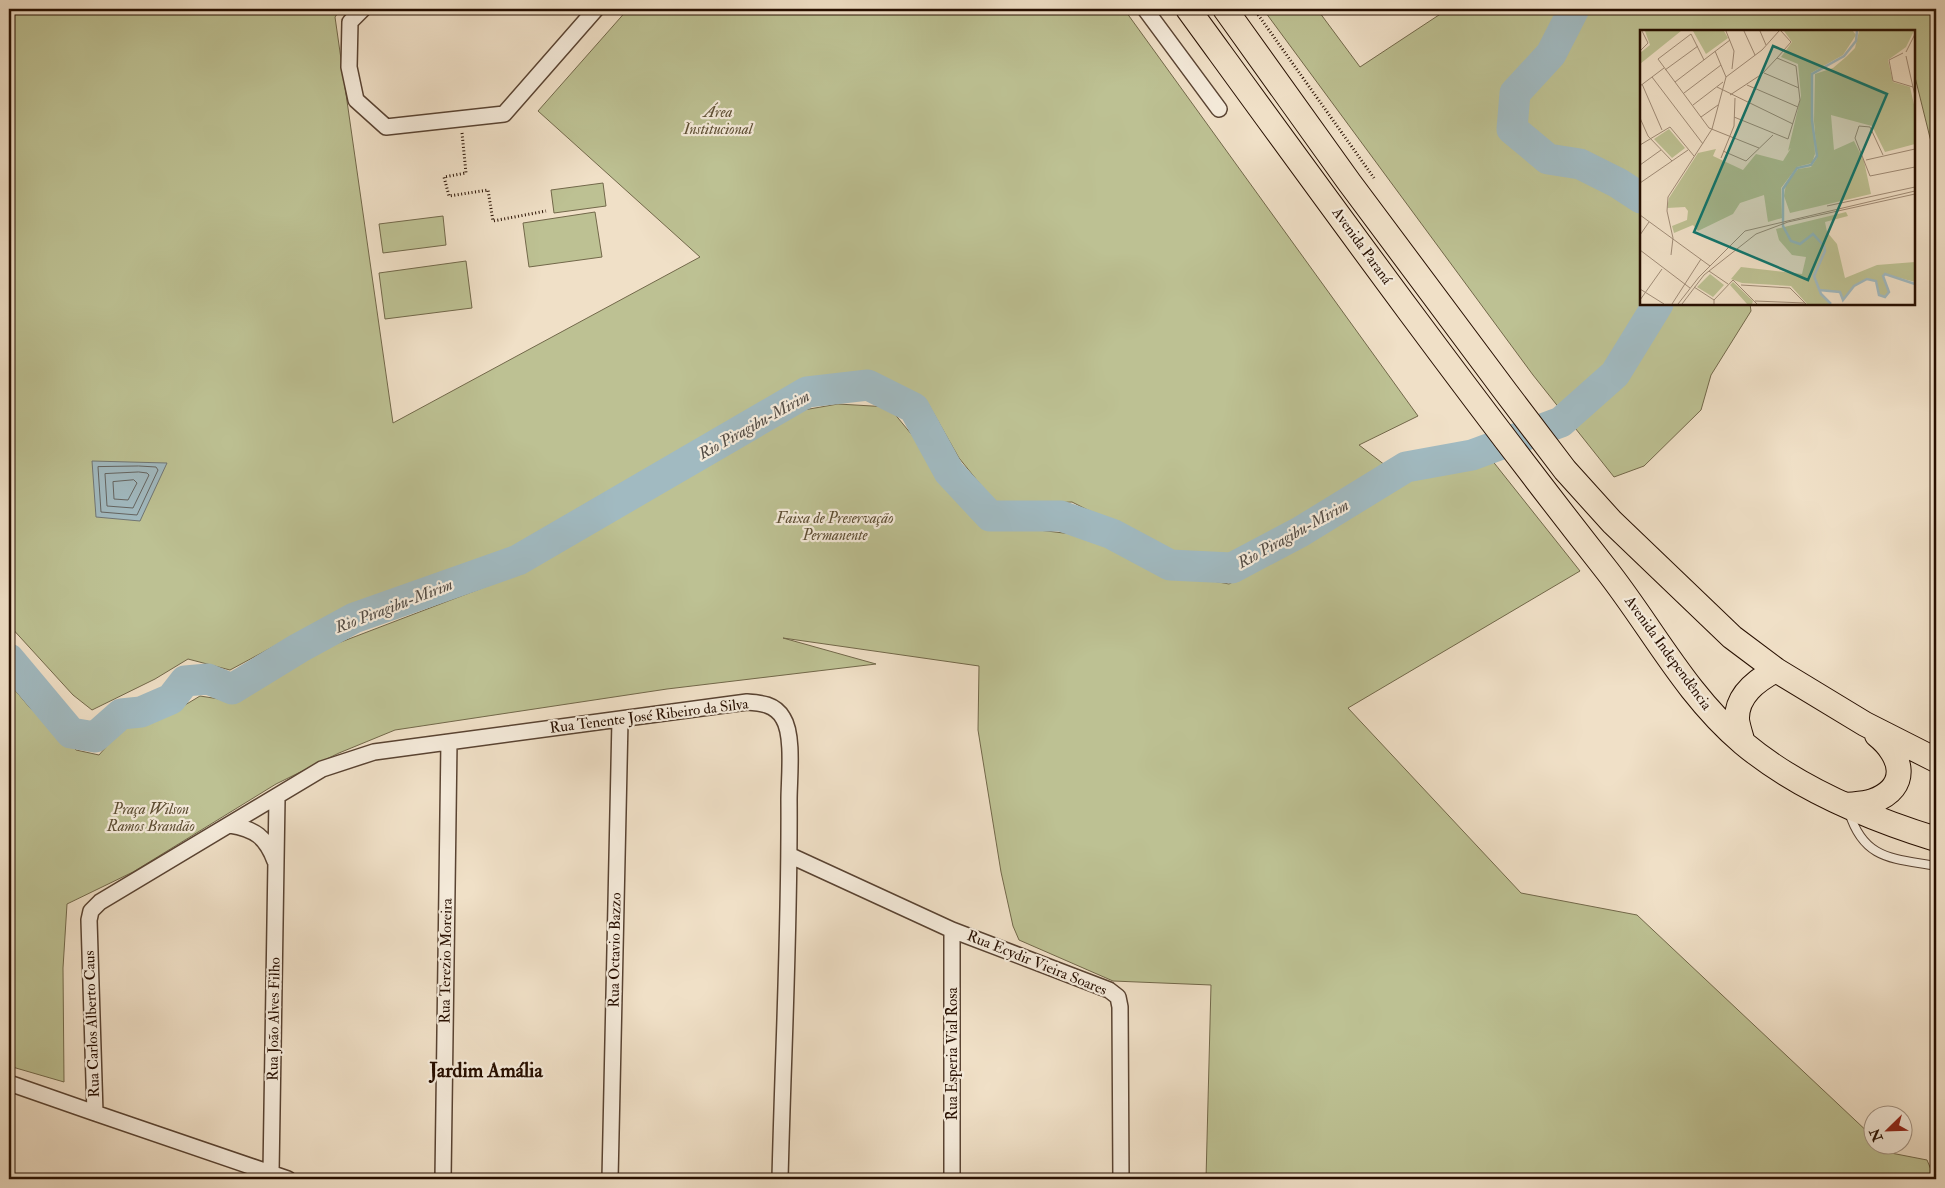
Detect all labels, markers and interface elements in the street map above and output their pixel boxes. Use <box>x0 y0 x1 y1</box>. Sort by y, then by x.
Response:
inset map <box>1640 30 1915 305</box>
park label: Área Institucional <box>683 102 754 139</box>
street label: Avenida Paraná <box>1327 203 1397 289</box>
water label: Rio Piragibu-Mirim <box>694 386 813 464</box>
water label: Rio Piragibu-Mirim <box>1233 495 1352 573</box>
park label: Faixa de Preservação Permanente <box>775 509 894 545</box>
water label: Rio Piragibu-Mirim <box>332 574 456 638</box>
street label: Avenida Independência <box>1619 591 1716 715</box>
street label: Rua Tenente José Ribeiro da Silva <box>548 694 750 739</box>
park label: Praça Wilson Ramos Brandão <box>106 800 195 836</box>
street label: Rua Octavio Bazzo <box>604 892 626 1008</box>
street label: Rua Terezio Moreira <box>435 897 457 1024</box>
street label: Rua Ecydir Vieira Soares <box>964 926 1110 1000</box>
street label: Rua Carlos Alberto Caus <box>80 950 104 1098</box>
street label: Rua João Alves Filho <box>263 957 286 1081</box>
street label: Rua Esperia Vial Rosa <box>943 987 963 1121</box>
district label: Jardim Amália <box>428 1058 543 1083</box>
north arrow <box>1862 1106 1912 1156</box>
text: N <box>1866 1125 1887 1145</box>

